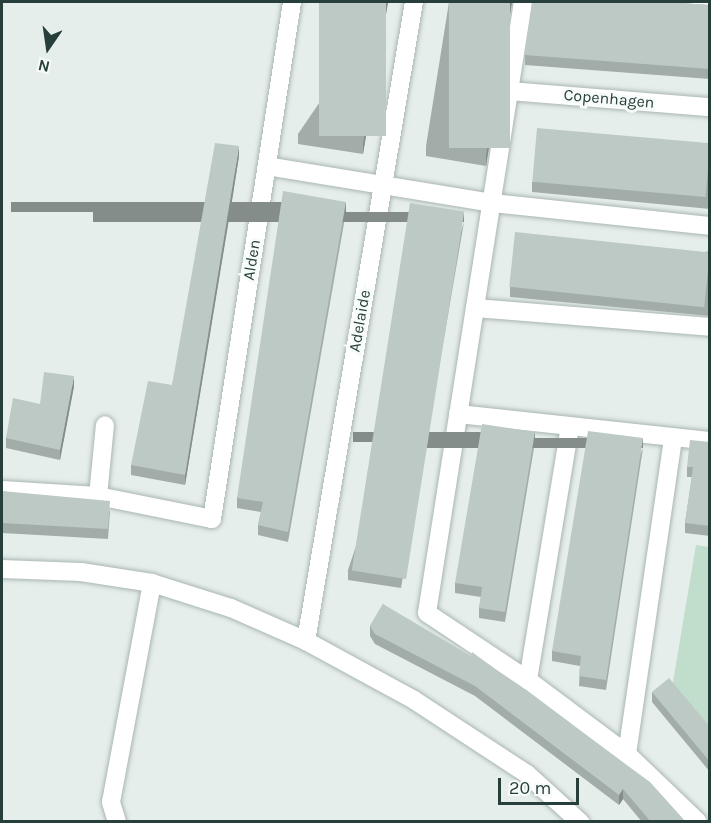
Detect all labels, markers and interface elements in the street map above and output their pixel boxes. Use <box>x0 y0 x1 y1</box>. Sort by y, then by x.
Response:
north arrow <box>18 18 78 78</box>
text: N <box>36 55 52 77</box>
street label: Copenhagen <box>563 85 655 113</box>
street label: Alden <box>239 238 265 282</box>
street label: Adelaide <box>345 288 375 354</box>
scale bar <box>501 766 582 804</box>
text: 20 m <box>509 777 551 799</box>

